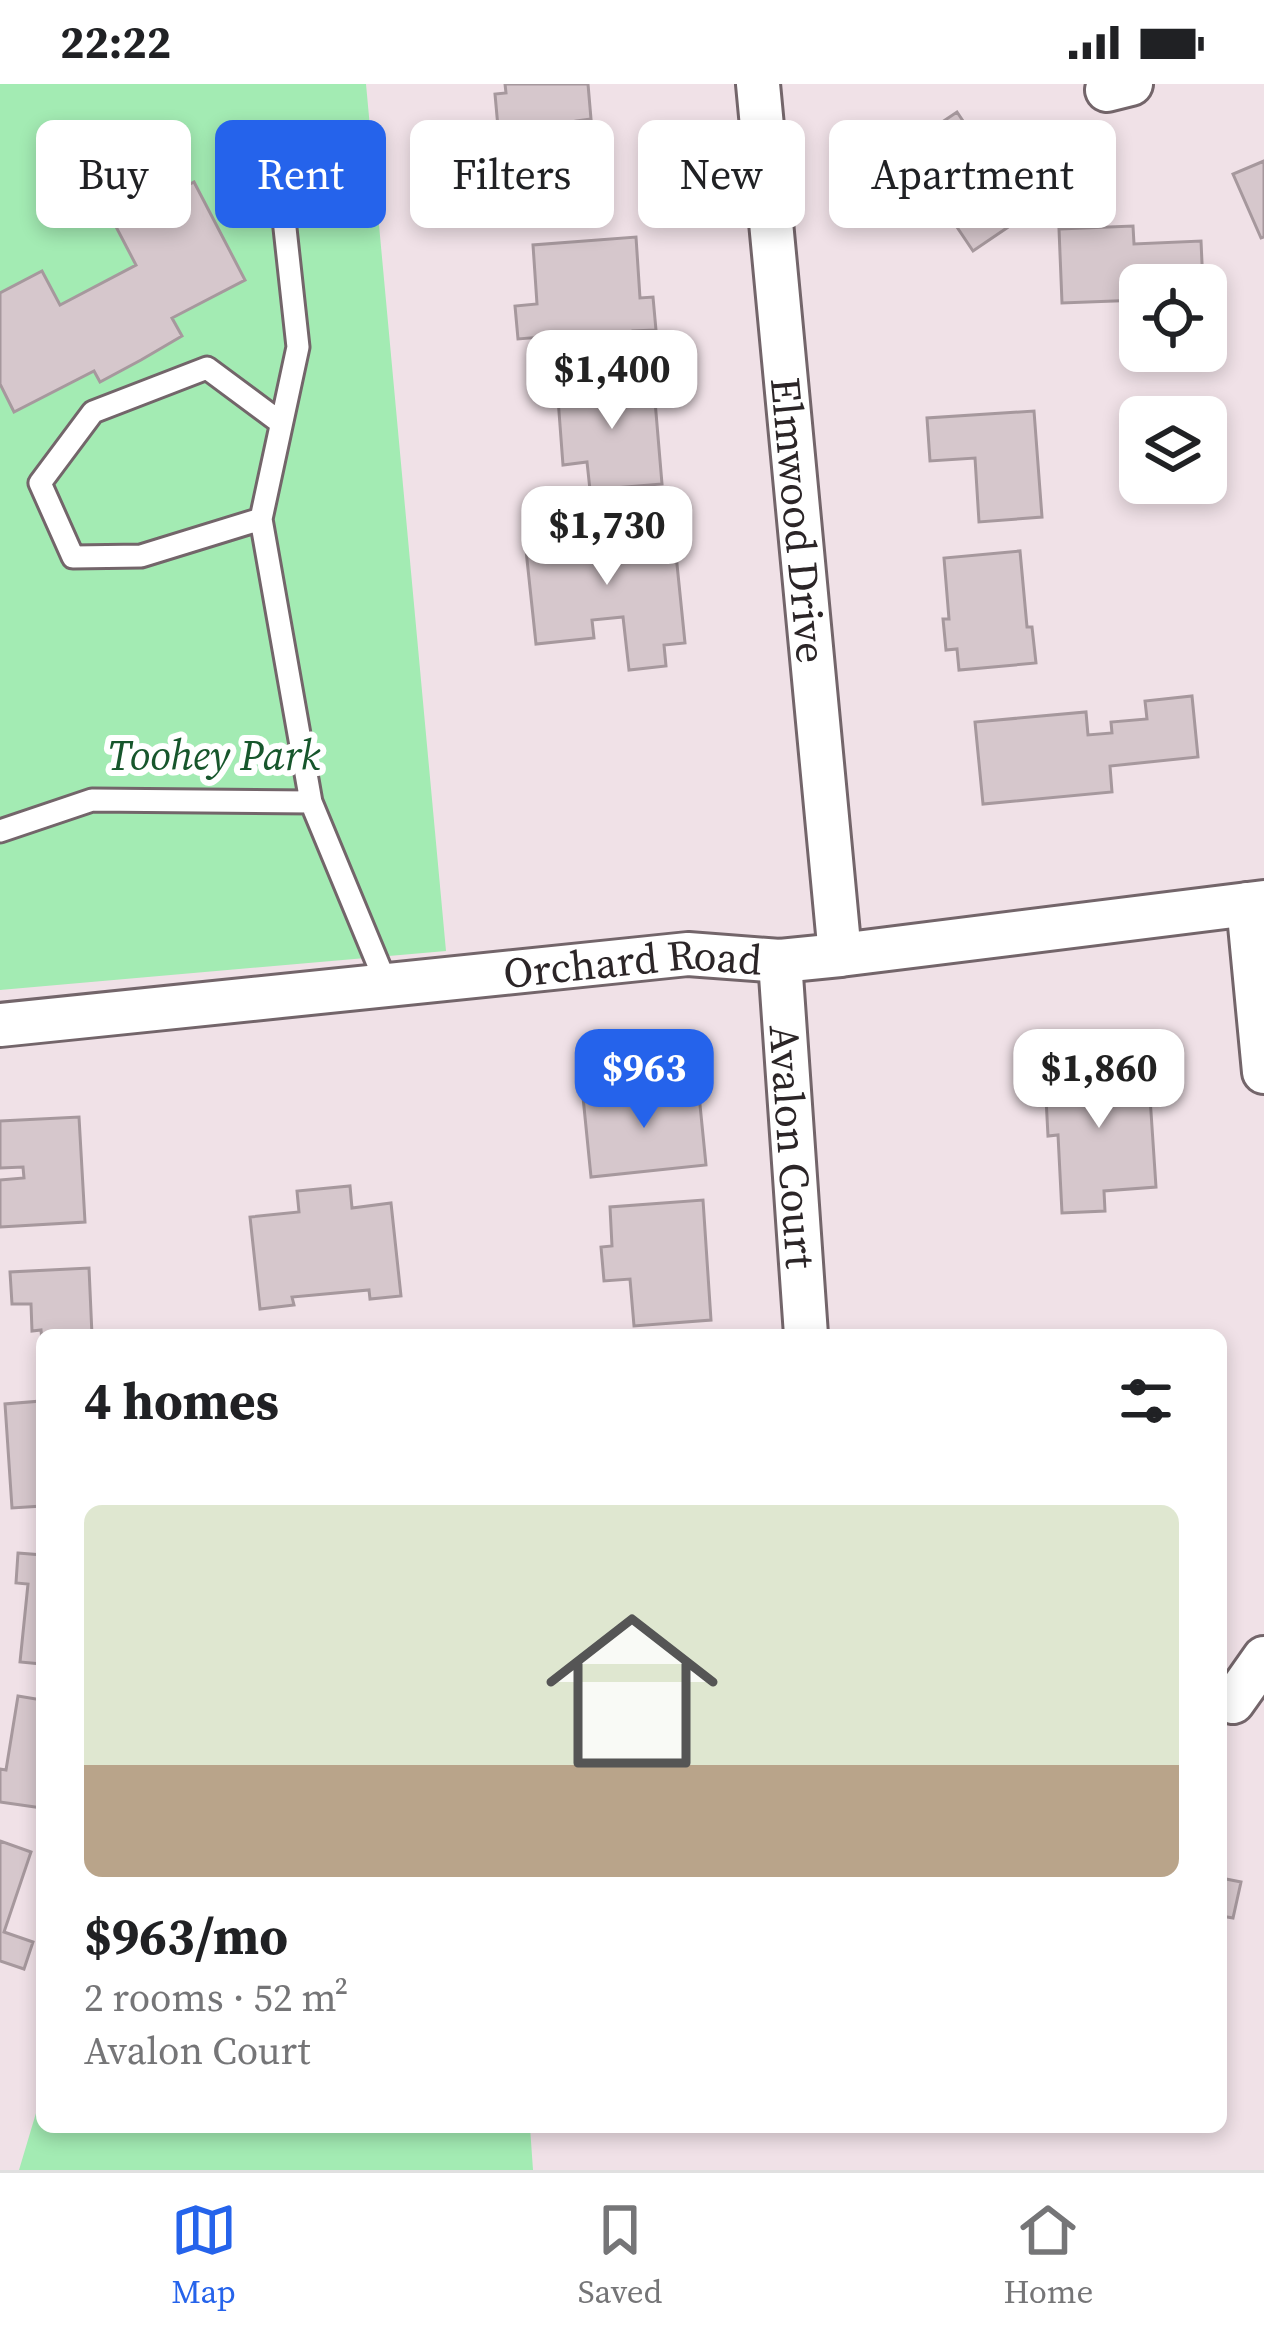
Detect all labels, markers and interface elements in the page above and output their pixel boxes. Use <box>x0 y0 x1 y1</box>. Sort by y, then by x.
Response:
text: 22:22 <box>60 11 171 73</box>
chip: Buy <box>36 120 191 228</box>
chip: Rent <box>215 120 386 228</box>
chip: Filters <box>410 120 614 228</box>
chip: New <box>638 120 805 228</box>
chip: Apartment <box>829 120 1116 228</box>
map controls <box>1119 264 1227 504</box>
button: locate <box>1119 264 1227 372</box>
pin: $1,400 <box>514 330 710 432</box>
text: $1,400 <box>553 342 671 395</box>
street label: Elmwood Drive <box>757 375 841 666</box>
button: layers <box>1119 396 1227 504</box>
pin: $1,730 <box>509 486 705 588</box>
text: $1,730 <box>548 498 666 551</box>
park label: Toohey Park <box>108 726 321 784</box>
street label: Orchard Road <box>500 925 764 1002</box>
street label: Avalon Court <box>756 1023 830 1271</box>
pin: $963 <box>573 1029 715 1131</box>
pin: $1,860 <box>1001 1029 1197 1131</box>
text: $963 <box>602 1041 686 1094</box>
text: $1,860 <box>1040 1041 1158 1094</box>
text: 4 homes <box>84 1366 279 1436</box>
icon: filters <box>1113 1368 1179 1434</box>
icon: home <box>524 1583 740 1799</box>
text: $963/mo <box>84 1901 288 1971</box>
text: 2 rooms · 52 m² <box>84 1971 348 2024</box>
text: Avalon Court <box>84 2024 311 2077</box>
tab: Map <box>171 2197 237 2314</box>
tab: Saved <box>578 2197 662 2314</box>
tab: Home <box>1003 2197 1093 2314</box>

